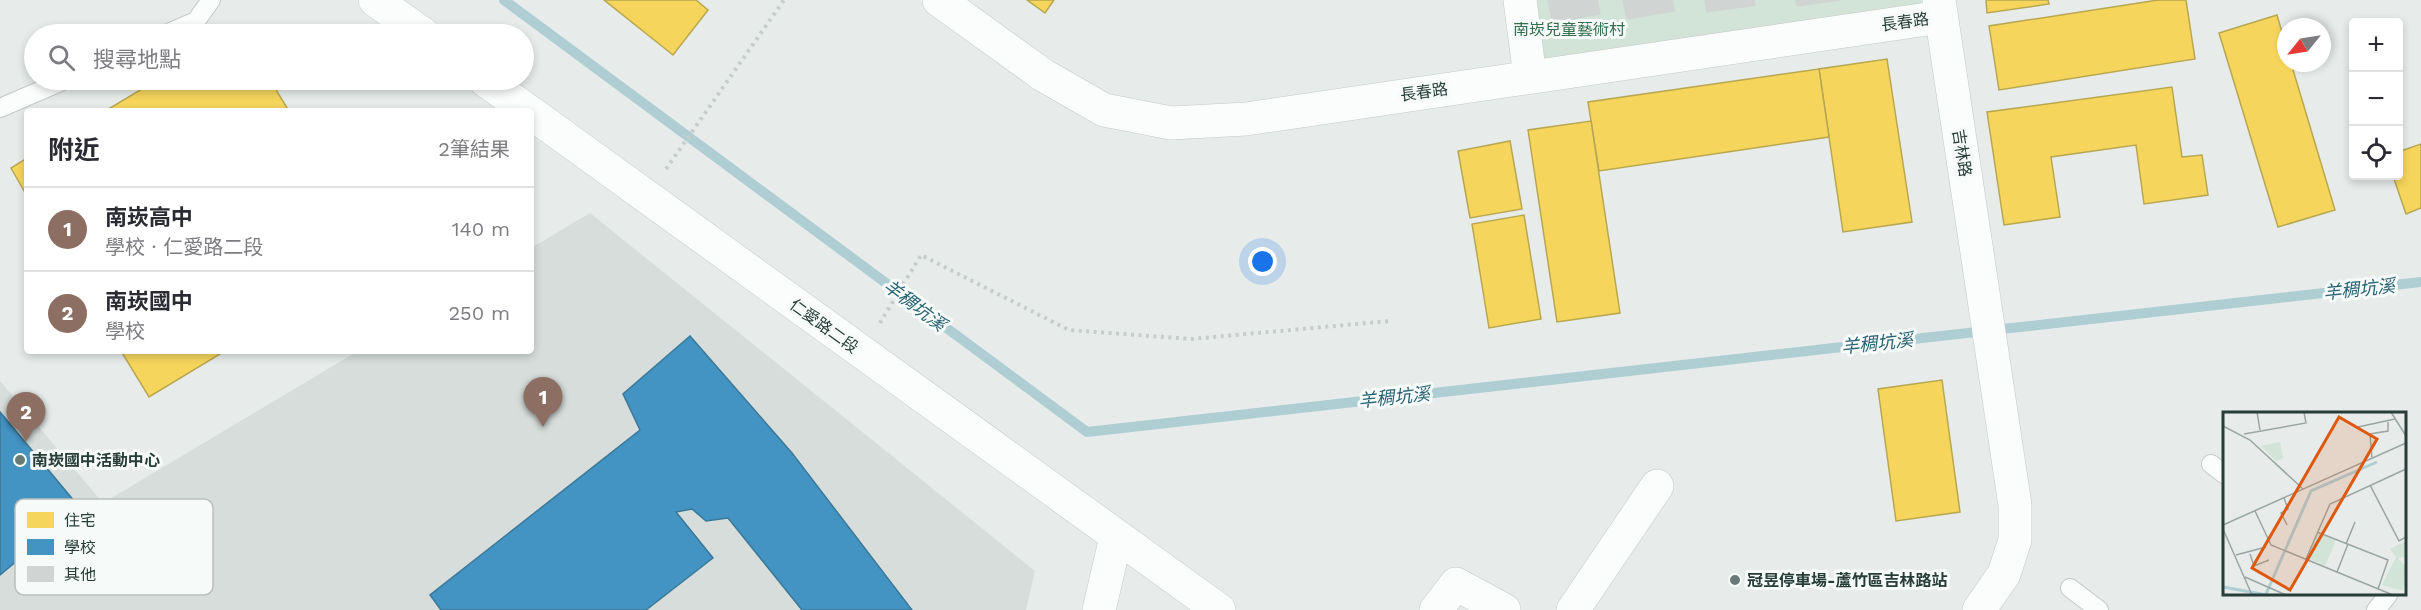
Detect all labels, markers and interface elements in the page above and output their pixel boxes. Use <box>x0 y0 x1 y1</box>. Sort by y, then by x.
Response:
street label: 長春路 <box>1880 9 1930 35</box>
north arrow <box>2277 18 2331 72</box>
map controls <box>2349 18 2403 180</box>
button: + <box>2349 18 2403 72</box>
park label: 南崁兒童藝術村 <box>1513 20 1625 39</box>
search box <box>24 24 534 90</box>
icon: search <box>45 41 78 74</box>
text: 搜尋地點 <box>93 47 181 72</box>
button: − <box>2349 72 2403 126</box>
street label: 長春路 <box>1399 79 1449 105</box>
button: locate <box>2349 126 2403 180</box>
street label: 吉林路 <box>1949 128 1975 178</box>
text: 附近 <box>48 135 100 165</box>
text: 2筆結果 <box>438 137 510 161</box>
text: 南崁高中 <box>105 205 193 230</box>
text: 1 <box>63 217 72 241</box>
text: 140 m <box>452 217 510 241</box>
text: 學校 · 仁愛路二段 <box>105 235 263 259</box>
your location <box>1248 247 1277 276</box>
water label: 羊稠坑溪 <box>2322 274 2399 303</box>
water label: 羊稠坑溪 <box>880 275 952 337</box>
text: 南崁國中 <box>105 289 193 314</box>
street label: 仁愛路二段 <box>786 295 862 357</box>
text: 2 <box>62 301 73 325</box>
text: 250 m <box>448 301 510 325</box>
text: 學校 <box>105 319 145 343</box>
water label: 羊稠坑溪 <box>1840 328 1917 357</box>
pin: 1 <box>524 378 562 427</box>
water label: 羊稠坑溪 <box>1357 382 1434 411</box>
pin: 2 <box>6 392 46 442</box>
inset map <box>2223 412 2406 595</box>
place label: 南崁國中活動中心 <box>32 451 160 470</box>
marker: 南崁國中活動中心 <box>13 453 27 467</box>
legend <box>15 499 213 595</box>
text: 住宅 <box>64 511 96 530</box>
text: 學校 <box>64 538 96 557</box>
text: 其他 <box>64 565 96 584</box>
place label: 冠昱停車場-蘆竹區吉林路站 <box>1747 571 1947 590</box>
marker: 冠昱停車場-蘆竹區吉林路站 <box>1728 573 1742 587</box>

